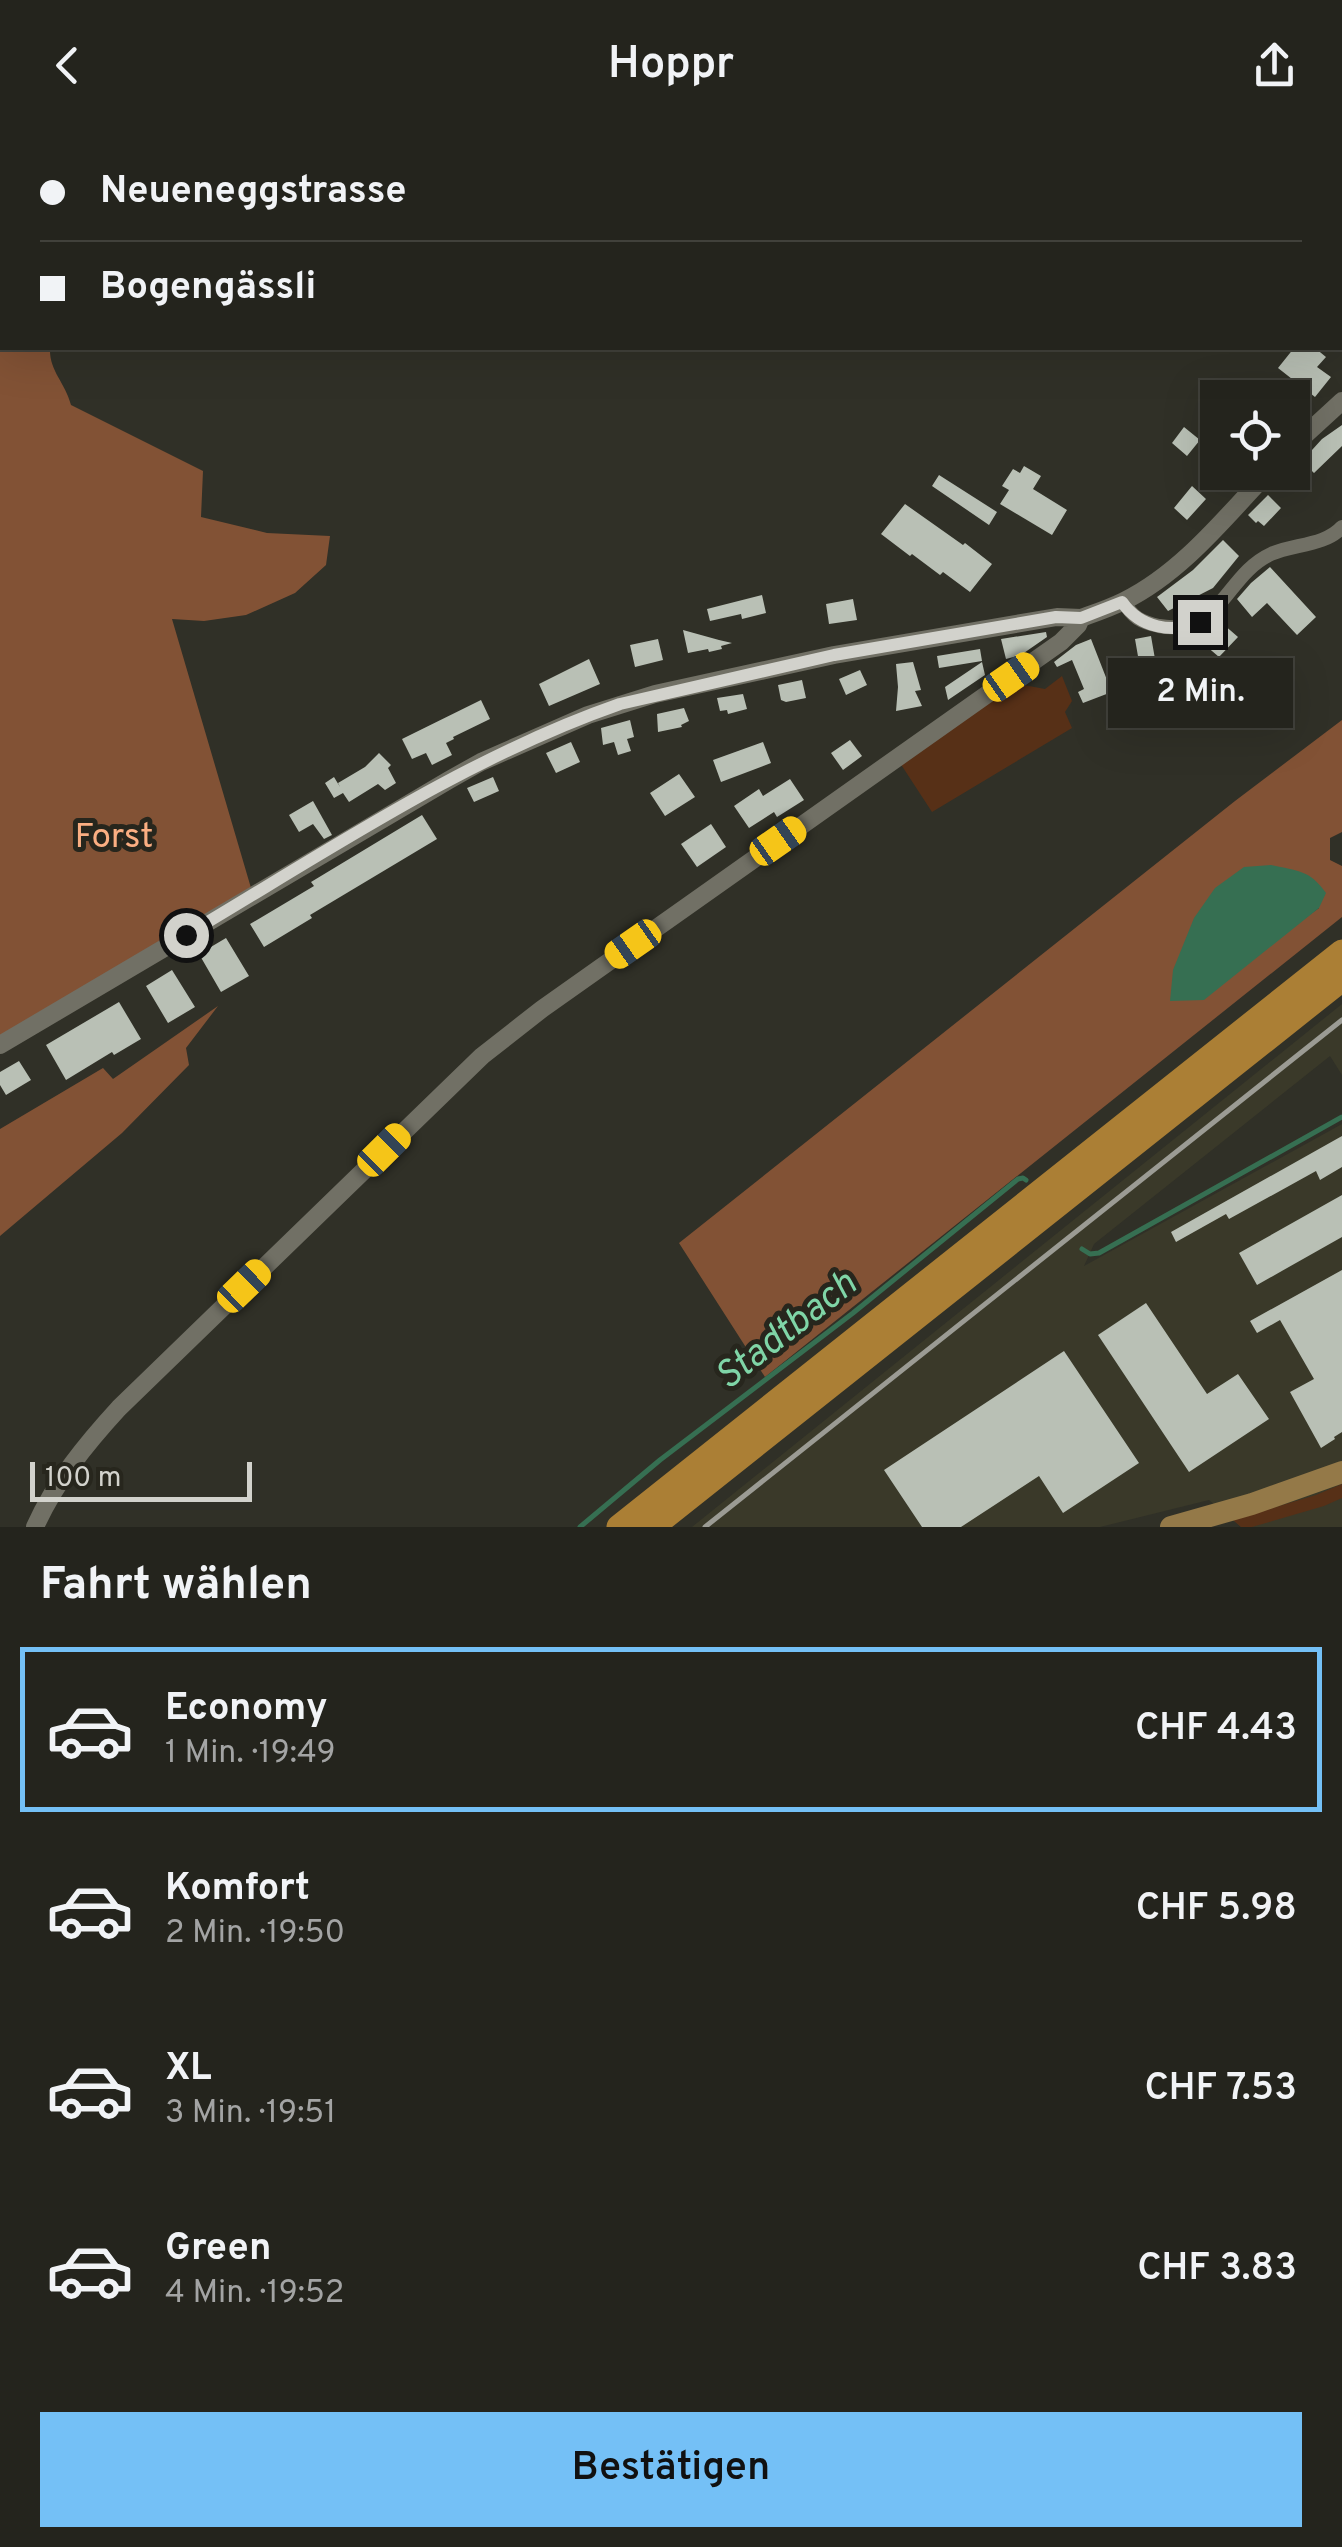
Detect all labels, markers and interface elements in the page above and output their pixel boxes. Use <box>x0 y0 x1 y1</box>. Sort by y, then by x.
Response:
text: Hoppr <box>608 37 734 94</box>
icon: back <box>40 38 95 93</box>
icon: share <box>1247 38 1302 93</box>
text: Neueneggstrasse <box>100 168 406 217</box>
text: Bogengässli <box>100 264 316 313</box>
map controls <box>1200 380 1310 490</box>
button: locate <box>1200 380 1310 490</box>
route end <box>1178 600 1223 645</box>
car <box>978 648 1044 706</box>
callout: 2 Min. <box>1108 657 1292 727</box>
text: 2 Min. <box>1156 673 1245 713</box>
car <box>745 812 811 870</box>
park label: Forst <box>75 816 153 860</box>
route start <box>164 913 209 958</box>
car <box>600 915 666 973</box>
car <box>352 1118 416 1182</box>
car <box>212 1254 276 1318</box>
water label: Stadtbach <box>706 1261 868 1402</box>
scale bar <box>30 1457 252 1502</box>
text: 100 m <box>45 1461 121 1497</box>
text: Fahrt wählen <box>40 1558 312 1615</box>
icon: car <box>45 1685 135 1775</box>
text: Economy <box>165 1685 327 1734</box>
text: CHF 4.43 <box>1135 1705 1297 1754</box>
text: 1 Min. · 19:49 <box>165 1734 336 1774</box>
icon: car <box>45 1865 135 1955</box>
text: Komfort <box>165 1865 310 1914</box>
text: CHF 5.98 <box>1136 1885 1297 1934</box>
text: 2 Min. · 19:50 <box>165 1914 345 1954</box>
icon: car <box>45 2045 135 2135</box>
text: XL <box>165 2045 212 2094</box>
text: CHF 7.53 <box>1145 2065 1297 2114</box>
text: 3 Min. · 19:51 <box>165 2094 336 2134</box>
icon: car <box>45 2225 135 2315</box>
text: Green <box>165 2225 271 2274</box>
text: CHF 3.83 <box>1137 2245 1297 2294</box>
text: 4 Min. · 19:52 <box>165 2274 344 2314</box>
button: Bestätigen <box>40 2412 1302 2527</box>

